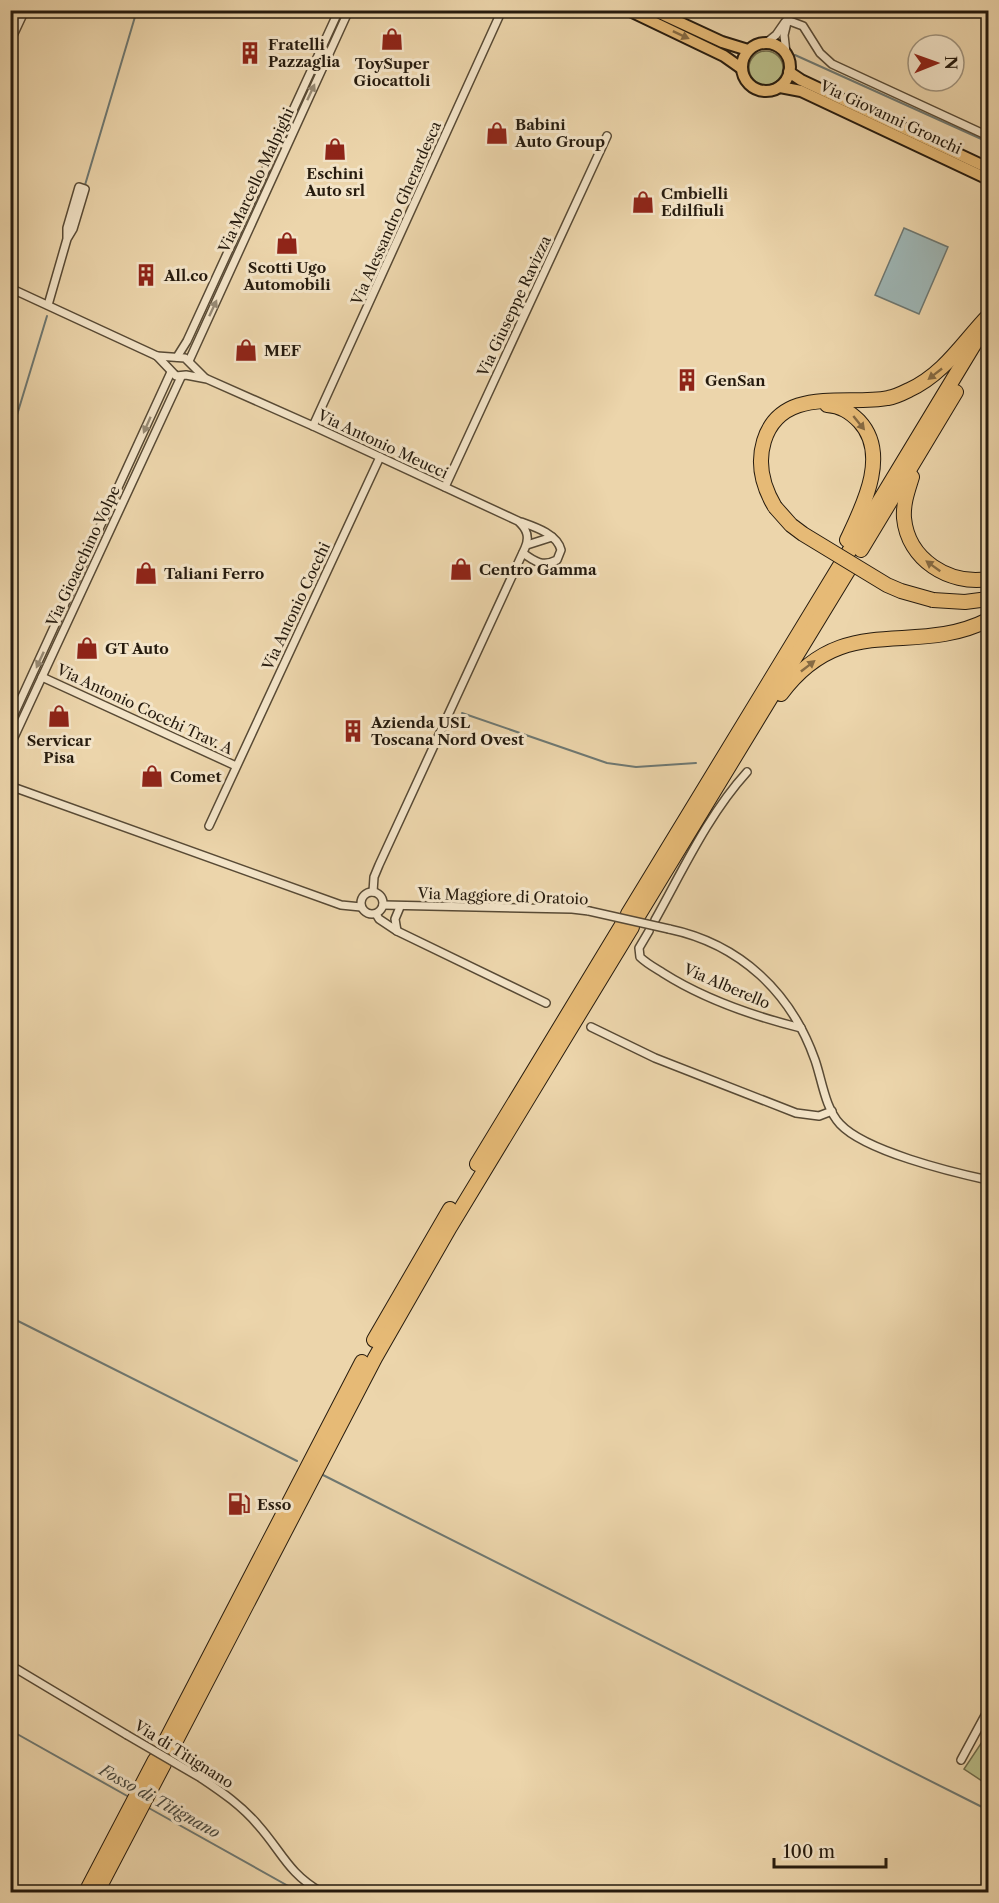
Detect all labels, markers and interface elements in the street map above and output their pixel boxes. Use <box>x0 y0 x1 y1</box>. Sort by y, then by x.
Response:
shop icon: ToySuper Giocattoli <box>379 26 405 52</box>
one-way arrow <box>672 31 689 40</box>
north arrow <box>906 33 966 93</box>
place label: Fratelli Pazzaglia <box>268 35 341 71</box>
building icon: Fratelli Pazzaglia <box>237 40 263 66</box>
place label: ToySuper Giocattoli <box>354 54 431 90</box>
text: N <box>941 56 961 70</box>
street label: Via Giovanni Gronchi <box>816 75 965 158</box>
one-way arrow <box>307 84 316 101</box>
street label: Via Marcello Malpighi <box>214 104 298 256</box>
place label: Babini Auto Group <box>514 115 605 151</box>
street label: Via Alessandro Gherardesca <box>346 118 445 309</box>
shop icon: Babini Auto Group <box>484 120 510 146</box>
shop icon: Eschini Auto srl <box>322 136 348 162</box>
place label: Eschini Auto srl <box>304 164 365 200</box>
place label: Cmbielli Edilfiuli <box>661 184 729 220</box>
shop icon: Cmbielli Edilfiuli <box>630 189 656 215</box>
shop icon: Scotti Ugo Automobili <box>274 230 300 256</box>
street label: Via Giuseppe Ravizza <box>473 232 555 380</box>
place label: Scotti Ugo Automobili <box>242 258 331 294</box>
building icon: All.co <box>133 262 159 288</box>
place label: All.co <box>163 266 208 285</box>
one-way arrow <box>208 299 217 316</box>
shop icon: MEF <box>233 337 259 363</box>
place label: MEF <box>264 341 301 360</box>
building icon: GenSan <box>674 367 700 393</box>
one-way arrow <box>927 368 943 380</box>
place label: GenSan <box>705 371 766 390</box>
street label: Via Antonio Meucci <box>314 405 451 483</box>
one-way arrow <box>853 415 865 430</box>
one-way arrow <box>143 417 152 434</box>
street label: Via Gioacchino Volpe <box>42 482 124 630</box>
street label: Via Antonio Cocchi <box>258 539 334 674</box>
shop icon: Centro Gamma <box>448 556 474 582</box>
shop icon: Taliani Ferro <box>133 560 159 586</box>
place label: Centro Gamma <box>479 560 597 579</box>
one-way arrow <box>926 560 942 572</box>
place label: Taliani Ferro <box>164 564 264 583</box>
shop icon: GT Auto <box>74 635 100 661</box>
place label: GT Auto <box>105 639 169 658</box>
one-way arrow <box>35 651 44 668</box>
street label: Via Antonio Cocchi Trav. A <box>53 659 237 759</box>
one-way arrow <box>800 660 816 673</box>
shop icon: Servicar Pisa <box>46 703 72 729</box>
place label: Azienda USL Toscana Nord Ovest <box>370 713 524 749</box>
building icon: Azienda USL Toscana Nord Ovest <box>340 718 366 744</box>
place label: Servicar Pisa <box>27 731 92 767</box>
shop icon: Comet <box>139 763 165 789</box>
place label: Comet <box>170 767 222 786</box>
street label: Via Maggiore di Oratoio <box>416 883 589 908</box>
street label: Via Alberello <box>680 959 773 1013</box>
fuel station icon: Esso <box>226 1491 252 1517</box>
place label: Esso <box>257 1495 291 1514</box>
street label: Via di Titignano <box>130 1715 237 1792</box>
water label: Fosso di Titignano <box>94 1759 224 1842</box>
scale bar <box>774 1831 886 1869</box>
text: 100 m <box>783 1841 835 1863</box>

